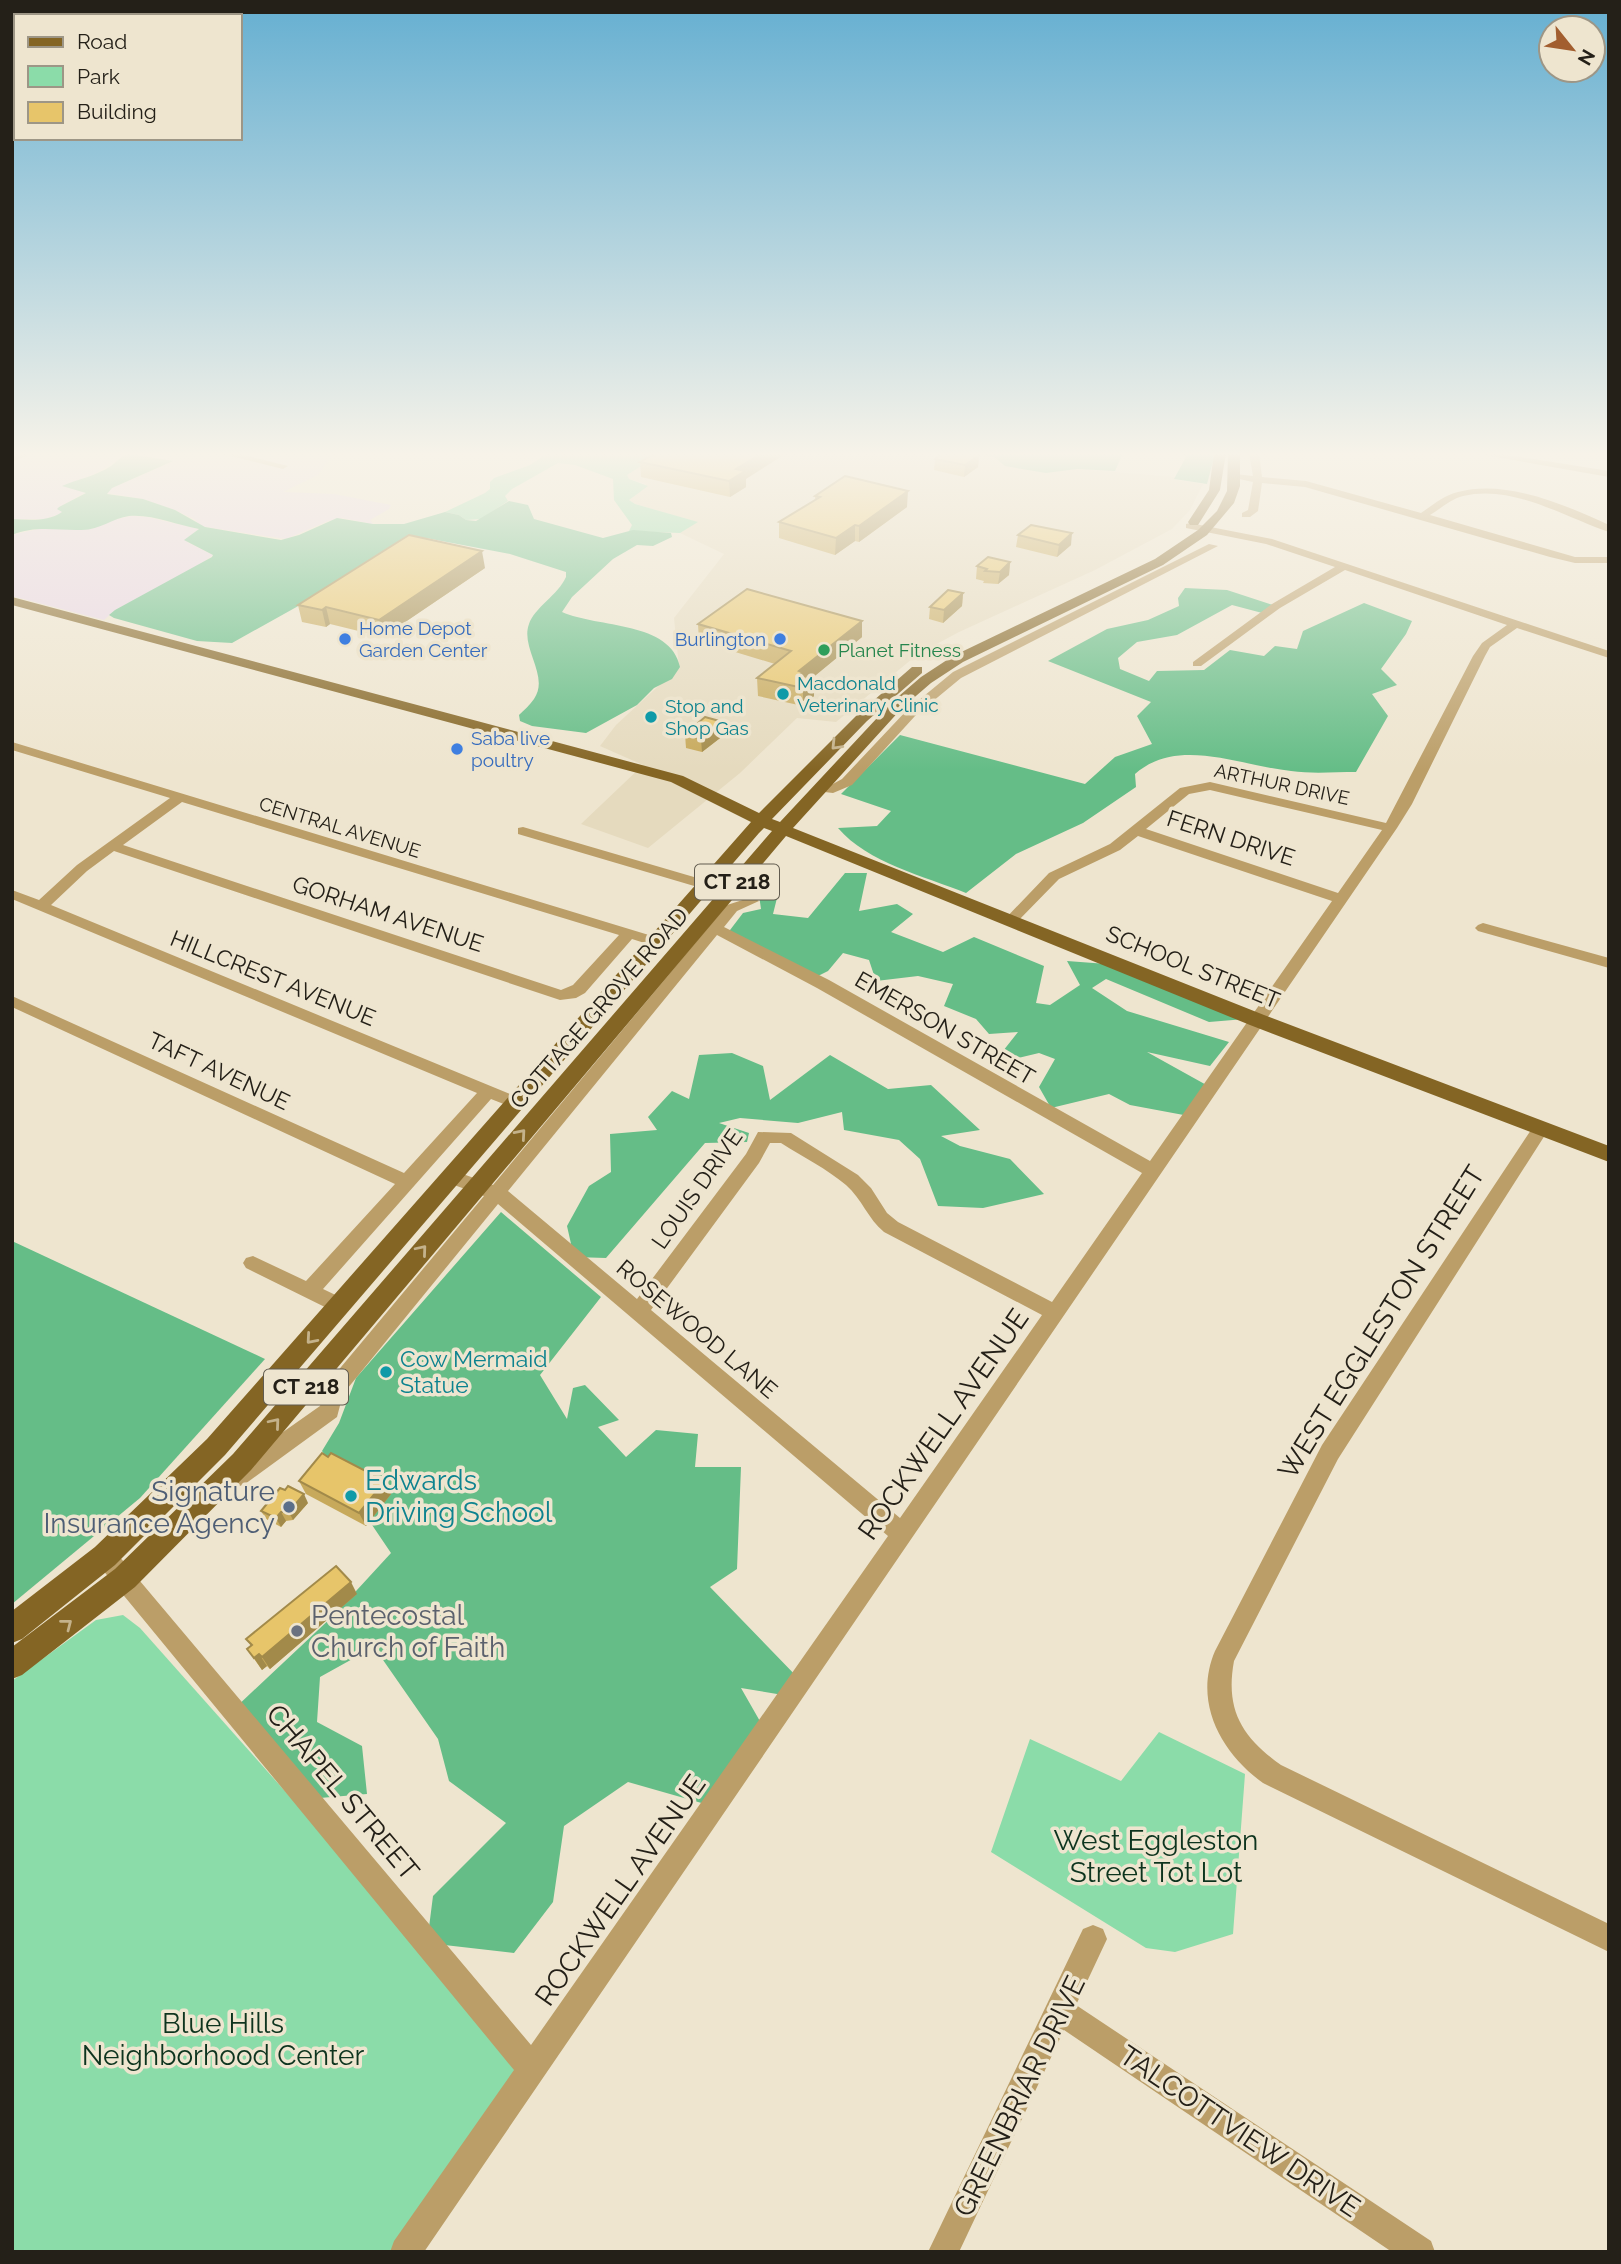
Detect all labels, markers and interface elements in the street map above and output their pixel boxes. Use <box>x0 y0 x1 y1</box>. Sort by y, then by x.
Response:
legend <box>14 14 242 140</box>
north arrow <box>1537 14 1607 84</box>
text: Road <box>77 29 127 54</box>
text: N <box>1574 46 1600 69</box>
text: Park <box>77 64 120 89</box>
text: Building <box>77 99 157 124</box>
place label: Home Depot Garden Center <box>359 617 488 661</box>
place label: Burlington <box>675 628 766 650</box>
marker: Home Depot Garden Center <box>337 631 353 647</box>
marker: Burlington <box>772 631 788 647</box>
place label: Planet Fitness <box>838 639 961 661</box>
marker: Planet Fitness <box>816 642 832 658</box>
place label: Macdonald Veterinary Clinic <box>797 672 939 716</box>
marker: Macdonald Veterinary Clinic <box>775 686 791 702</box>
place label: Stop and Shop Gas <box>665 695 749 739</box>
marker: Stop and Shop Gas <box>643 709 659 725</box>
place label: Saba live poultry <box>471 727 550 771</box>
one-way arrow <box>831 737 844 750</box>
marker: Saba live poultry <box>449 741 465 757</box>
street label: ARTHUR DRIVE <box>1212 759 1352 809</box>
street label: CENTRAL AVENUE <box>257 792 423 862</box>
street label: FERN DRIVE <box>1164 804 1299 871</box>
road number: CT 218 <box>695 864 779 900</box>
street label: GORHAM AVENUE <box>289 870 487 957</box>
street label: COTTAGE GROVE ROAD <box>504 902 693 1114</box>
street label: SCHOOL STREET <box>1102 919 1284 1014</box>
street label: HILLCREST AVENUE <box>167 924 380 1031</box>
street label: EMERSON STREET <box>851 965 1040 1090</box>
street label: TAFT AVENUE <box>144 1026 294 1115</box>
street label: LOUIS DRIVE <box>645 1124 748 1254</box>
one-way arrow <box>513 1130 525 1143</box>
street label: WEST EGGLESTON STREET <box>1271 1160 1492 1485</box>
one-way arrow <box>414 1245 426 1258</box>
street label: ROSEWOOD LANE <box>612 1254 783 1404</box>
street label: ROCKWELL AVENUE <box>851 1303 1036 1546</box>
one-way arrow <box>307 1331 319 1344</box>
place label: Cow Mermaid Statue <box>400 1345 548 1398</box>
marker: Cow Mermaid Statue <box>378 1364 394 1380</box>
road number: CT 218 <box>264 1370 348 1404</box>
one-way arrow <box>267 1419 279 1432</box>
place label: Edwards Driving School <box>365 1464 553 1529</box>
place label: Signature Insurance Agency <box>43 1475 275 1540</box>
marker: Edwards Driving School <box>343 1488 359 1504</box>
marker: Signature Insurance Agency <box>281 1499 297 1515</box>
place label: Pentecostal Church of Faith <box>311 1599 505 1664</box>
one-way arrow <box>59 1620 72 1633</box>
marker: Pentecostal Church of Faith <box>289 1623 305 1639</box>
street label: CHAPEL STREET <box>259 1698 426 1887</box>
street label: ROCKWELL AVENUE <box>528 1769 713 2012</box>
park label: West Eggleston Street Tot Lot <box>1054 1824 1258 1889</box>
street label: GREENBRIAR DRIVE <box>947 1971 1092 2222</box>
park label: Blue Hills Neighborhood Center <box>82 2007 365 2072</box>
street label: TALCOTTVIEW DRIVE <box>1113 2039 1366 2224</box>

